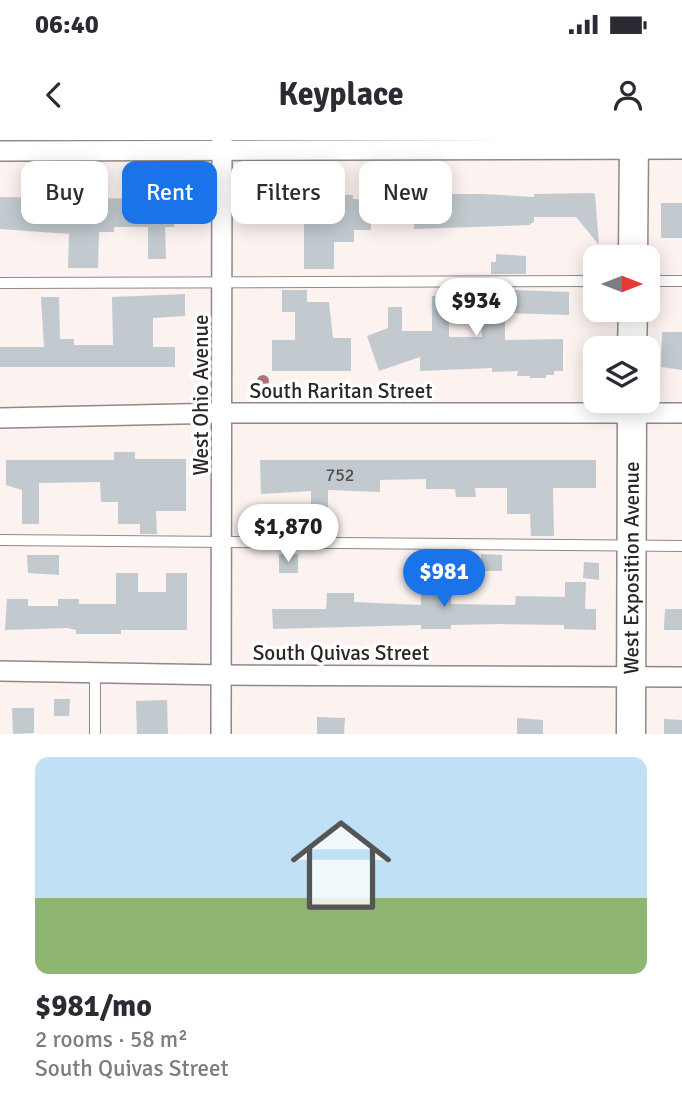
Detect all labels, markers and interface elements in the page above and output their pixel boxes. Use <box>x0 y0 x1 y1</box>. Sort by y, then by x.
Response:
text: 06:40 <box>35 9 99 41</box>
text: Keyplace <box>278 75 404 114</box>
icon: back <box>35 76 73 114</box>
icon: person <box>609 76 647 114</box>
chip: Buy <box>21 161 108 224</box>
chip: Rent <box>122 161 217 224</box>
chip: Filters <box>231 161 345 224</box>
chip: New <box>359 161 452 224</box>
north arrow <box>583 245 660 322</box>
map controls <box>583 245 660 413</box>
pin: $934 <box>435 278 517 338</box>
text: $934 <box>451 286 501 315</box>
street label: West Ohio Avenue <box>188 315 214 475</box>
button: layers <box>583 336 660 413</box>
street label: South Raritan Street <box>249 378 433 404</box>
street label: West Exposition Avenue <box>618 461 645 675</box>
house number: 752 <box>325 464 355 486</box>
pin: $1,870 <box>231 504 345 564</box>
text: $1,870 <box>254 512 322 541</box>
pin: $981 <box>403 550 485 609</box>
text: $981 <box>419 557 469 586</box>
street label: South Quivas Street <box>253 640 429 666</box>
icon: home <box>278 802 404 928</box>
text: $981/mo <box>35 988 152 1025</box>
text: 2 rooms · 58 m² <box>35 1025 188 1054</box>
text: South Quivas Street <box>35 1054 229 1083</box>

